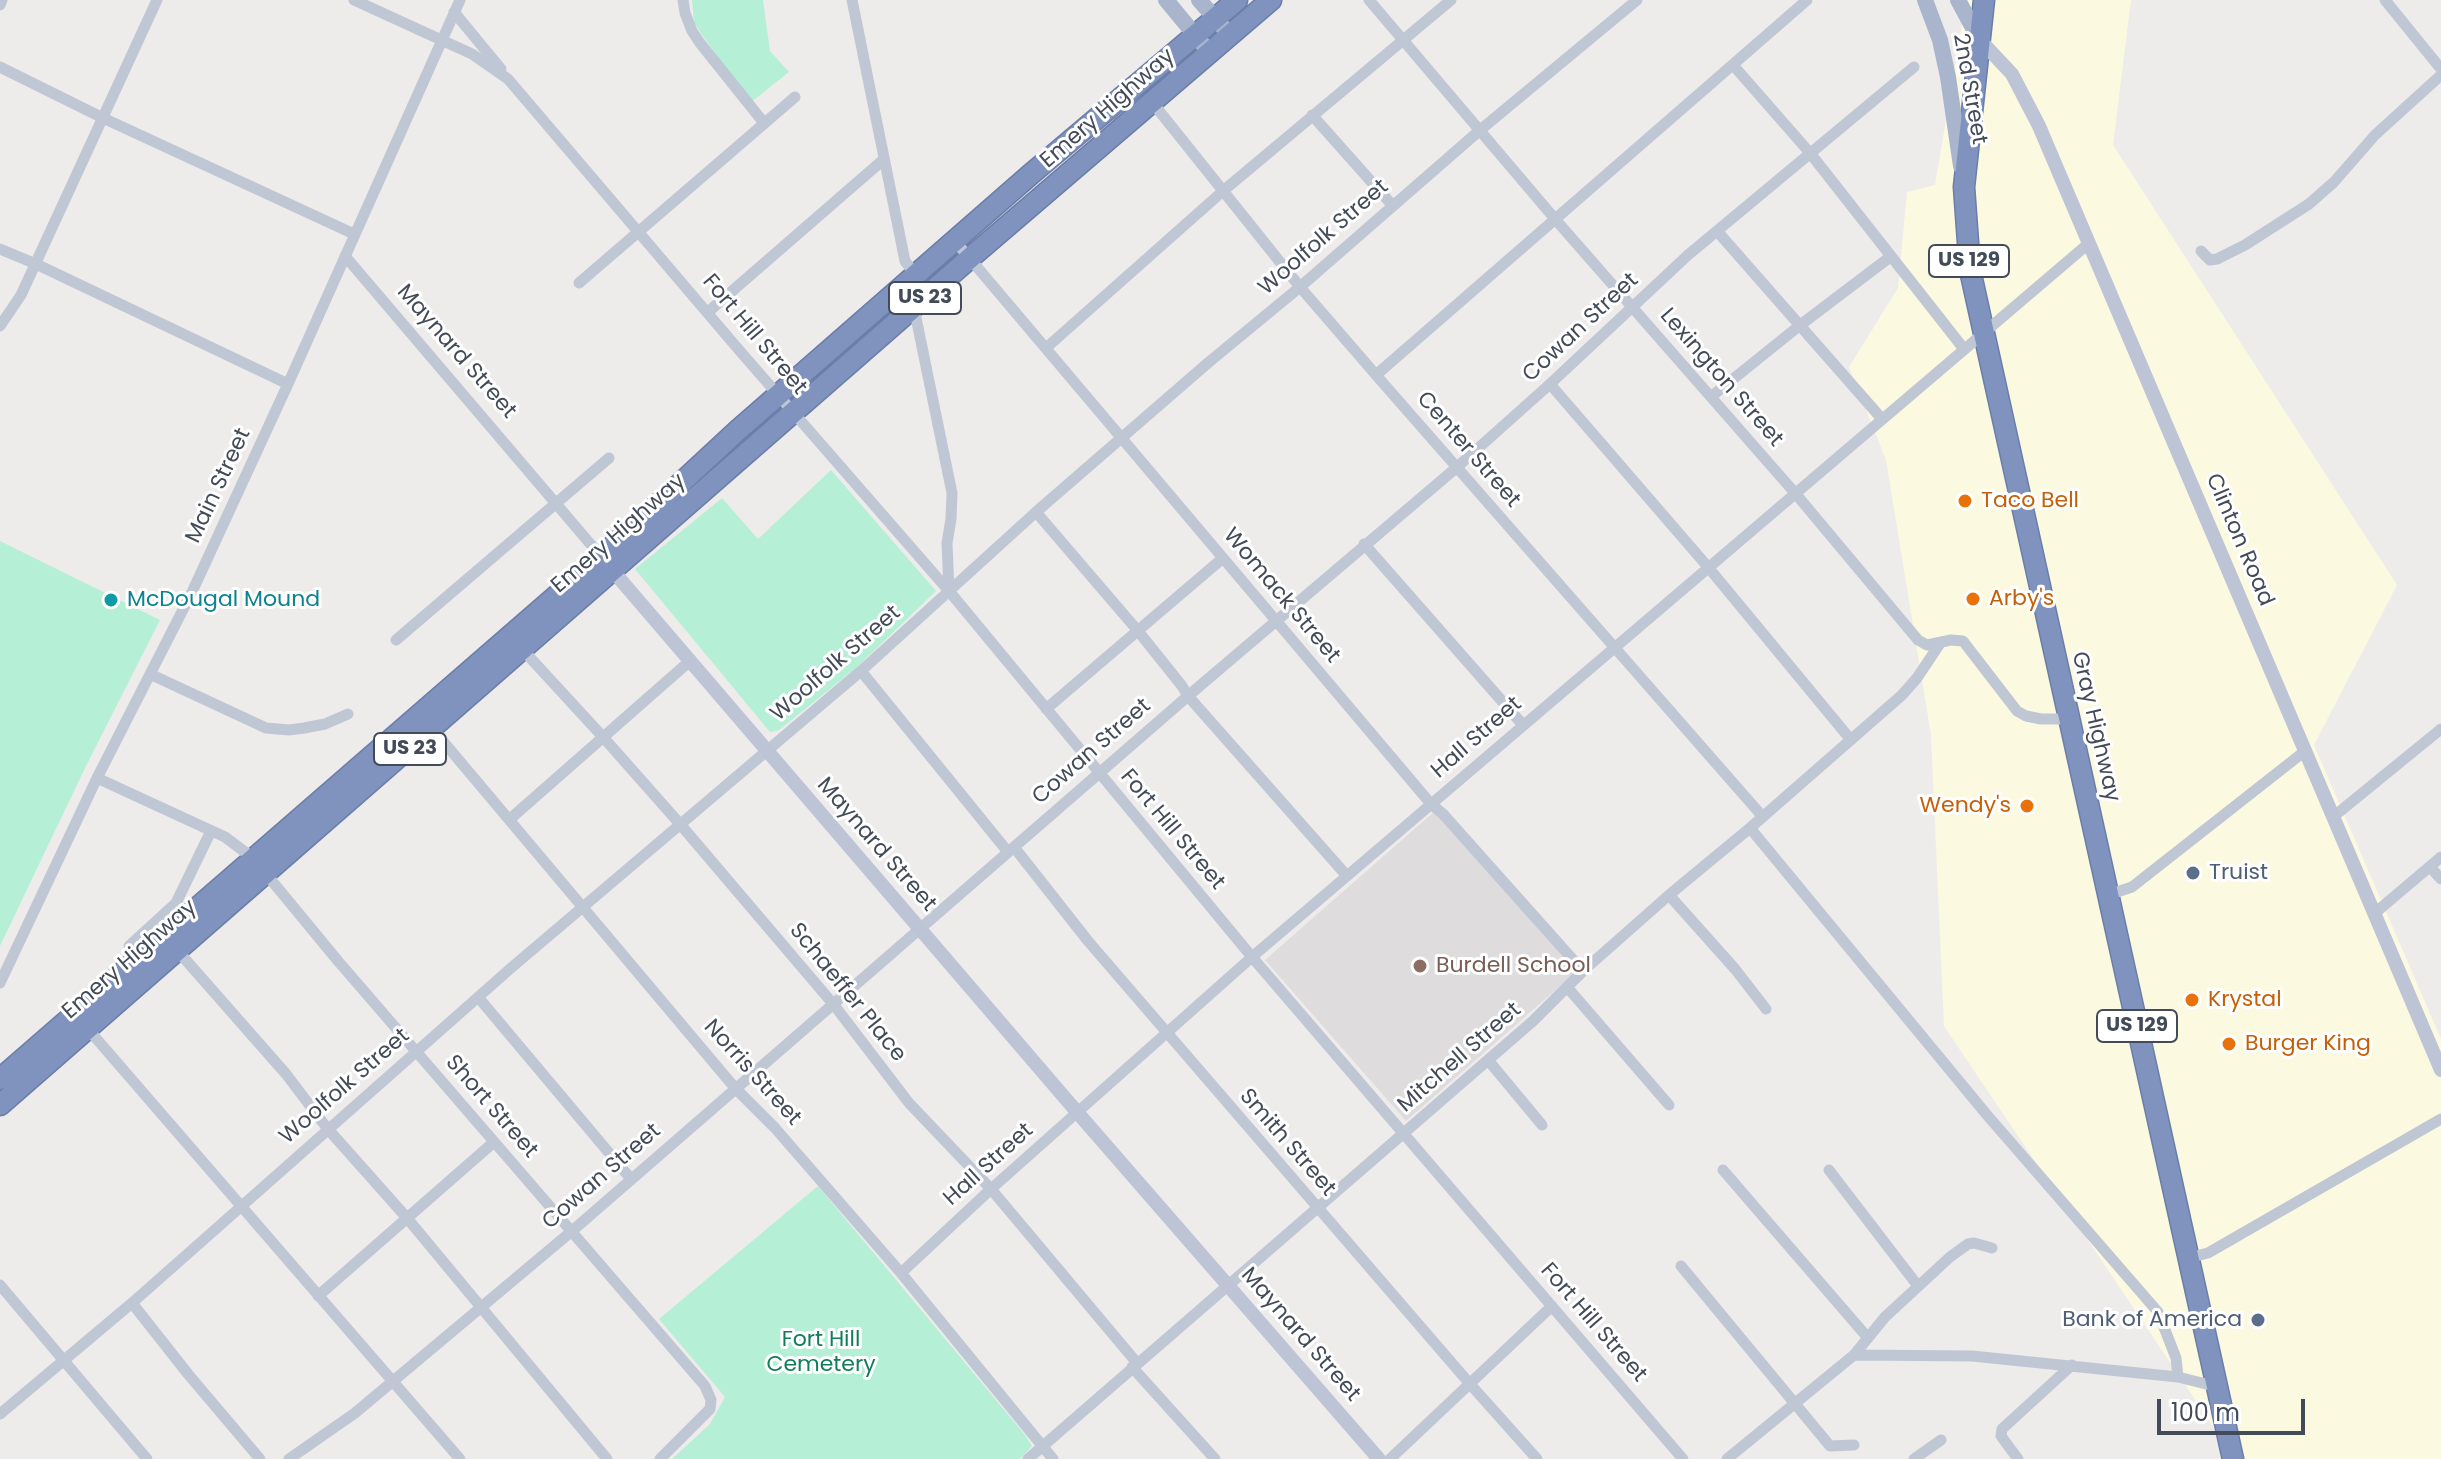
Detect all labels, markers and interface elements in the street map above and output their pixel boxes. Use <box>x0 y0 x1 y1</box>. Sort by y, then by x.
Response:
street label: 2nd Street <box>1946 32 1992 146</box>
street label: Emery Highway <box>1036 44 1180 174</box>
street label: Woolfolk Street <box>1254 174 1394 302</box>
road number: US 129 <box>1929 245 2009 277</box>
street label: Cowan Street <box>1518 268 1644 388</box>
street label: Fort Hill Street <box>696 269 812 401</box>
street label: Maynard Street <box>391 280 521 424</box>
road number: US 23 <box>889 282 961 314</box>
street label: Lexington Street <box>1654 303 1788 453</box>
street label: Center Street <box>1411 387 1525 513</box>
street label: Main Street <box>181 424 257 548</box>
street label: Emery Highway <box>547 469 691 599</box>
street label: Clinton Road <box>2199 470 2279 610</box>
place label: Taco Bell <box>1981 488 2079 514</box>
marker: Taco Bell <box>1956 492 1974 510</box>
street label: Womack Street <box>1217 523 1345 669</box>
place label: Arby's <box>1989 586 2054 612</box>
place label: McDougal Mound <box>127 587 320 613</box>
marker: Arby's <box>1964 590 1982 608</box>
marker: McDougal Mound <box>102 591 120 609</box>
street label: Woolfolk Street <box>766 600 906 728</box>
street label: Gray Highway <box>2065 649 2125 805</box>
street label: Hall Street <box>1426 692 1528 784</box>
street label: Cowan Street <box>1027 693 1157 811</box>
road number: US 23 <box>374 733 446 765</box>
street label: Fort Hill Street <box>1114 764 1230 896</box>
street label: Maynard Street <box>811 773 941 917</box>
place label: Wendy's <box>1920 793 2011 819</box>
marker: Wendy's <box>2018 797 2036 815</box>
place label: Truist <box>2209 860 2268 886</box>
marker: Truist <box>2184 864 2202 882</box>
street label: Emery Highway <box>58 895 202 1025</box>
street label: Schaeffer Place <box>783 918 911 1068</box>
place label: Burdell School <box>1436 953 1591 979</box>
marker: Burdell School <box>1411 957 1429 975</box>
place label: Krystal <box>2208 987 2282 1013</box>
marker: Krystal <box>2183 991 2201 1009</box>
street label: Mitchell Street <box>1393 997 1527 1119</box>
road number: US 129 <box>2097 1010 2177 1042</box>
street label: Norris Street <box>698 1015 806 1131</box>
street label: Woolfolk Street <box>275 1023 415 1151</box>
place label: Burger King <box>2245 1031 2371 1057</box>
marker: Burger King <box>2220 1035 2238 1053</box>
street label: Short Street <box>439 1050 543 1164</box>
street label: Smith Street <box>1233 1084 1341 1202</box>
street label: Cowan Street <box>537 1118 667 1236</box>
street label: Hall Street <box>939 1118 1039 1212</box>
street label: Fort Hill Street <box>1534 1258 1652 1388</box>
street label: Maynard Street <box>1235 1263 1365 1407</box>
place label: Bank of America <box>2062 1307 2242 1333</box>
marker: Bank of America <box>2249 1311 2267 1329</box>
park label: Fort Hill Cemetery <box>766 1327 876 1378</box>
scale bar <box>2161 1383 2309 1433</box>
text: 100 m <box>2171 1396 2240 1429</box>

